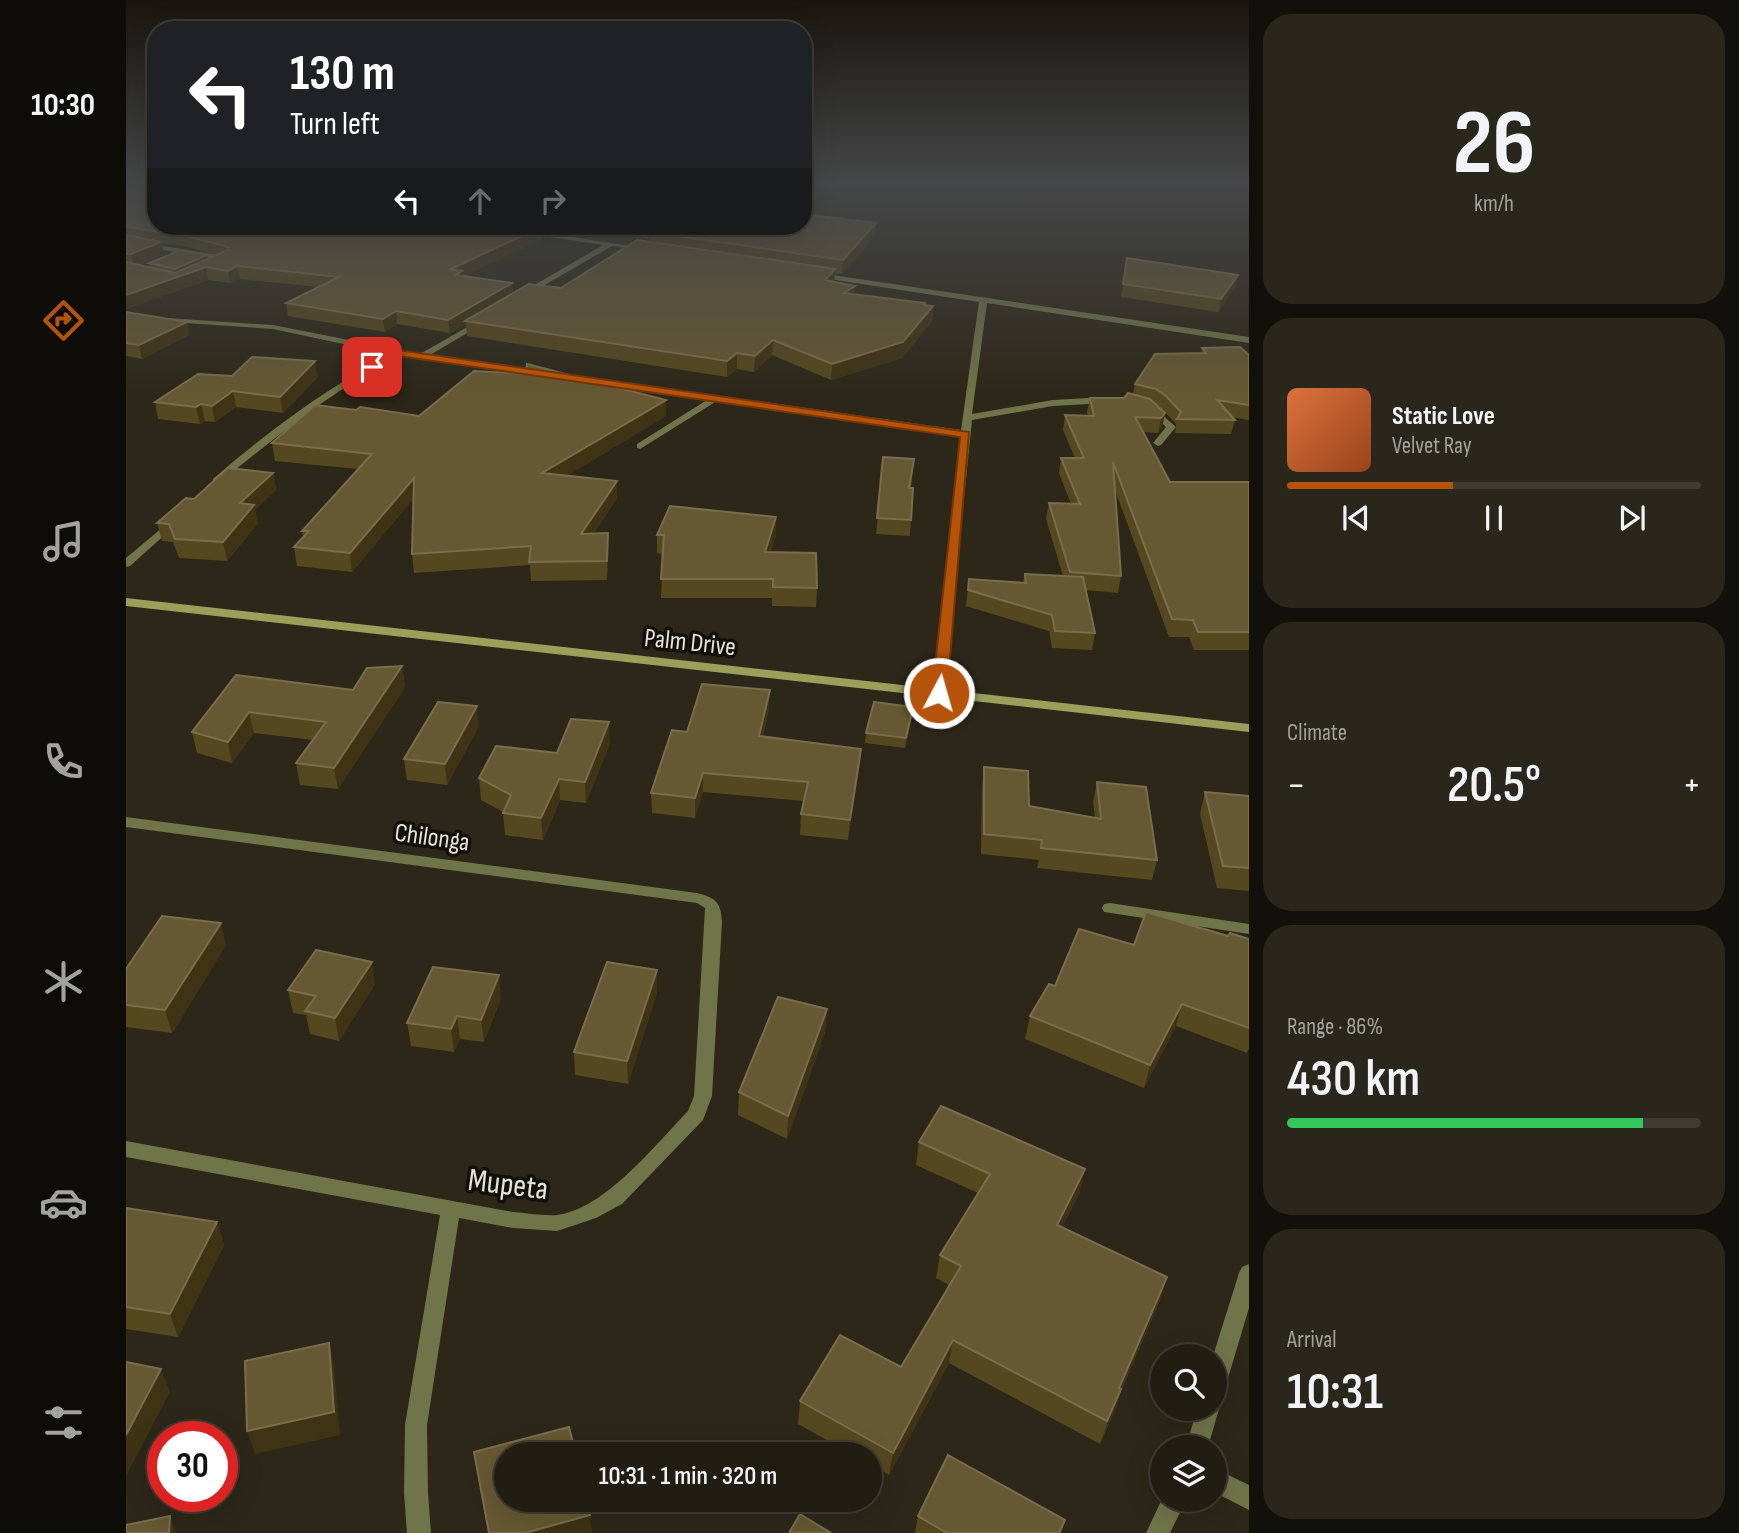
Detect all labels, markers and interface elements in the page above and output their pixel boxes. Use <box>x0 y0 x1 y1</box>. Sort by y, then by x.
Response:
text: 130 m <box>290 45 395 104</box>
icon: left <box>175 49 266 140</box>
text: 10:30 <box>31 86 95 125</box>
text: 26 <box>1453 90 1535 199</box>
text: Turn left <box>290 105 380 144</box>
icon: left <box>388 182 426 220</box>
icon: ahead <box>461 182 499 220</box>
icon: right <box>534 182 572 220</box>
text: km/h <box>1474 190 1514 218</box>
icon: directions <box>39 296 88 345</box>
pin <box>342 337 402 397</box>
icon: arrive <box>353 348 391 386</box>
text: Static Love <box>1392 401 1495 432</box>
text: Velvet Ray <box>1392 432 1472 460</box>
icon: previous <box>1337 499 1375 537</box>
icon: pause <box>1475 499 1513 537</box>
icon: next <box>1613 499 1651 537</box>
icon: music <box>39 517 88 566</box>
street label: Palm Drive <box>643 623 737 663</box>
position arrow <box>902 656 976 730</box>
text: Climate <box>1287 719 1347 747</box>
icon: phone <box>39 737 88 786</box>
text: 20.5° <box>1447 754 1541 817</box>
text: − <box>1287 763 1306 808</box>
text: + <box>1682 763 1701 808</box>
street label: Chilonga <box>393 817 471 859</box>
icon: climate <box>39 957 88 1006</box>
text: Range · 86% <box>1287 1013 1383 1041</box>
text: 430 km <box>1287 1048 1420 1111</box>
street label: Mupeta <box>466 1161 550 1209</box>
icon: car <box>39 1178 88 1227</box>
text: Arrival <box>1287 1326 1336 1354</box>
map controls <box>1150 1344 1227 1512</box>
button: search <box>1150 1344 1227 1421</box>
text: 10:31 <box>1287 1361 1383 1424</box>
icon: filters <box>39 1398 88 1447</box>
speed limit sign: 30 <box>147 1421 238 1512</box>
button: layers <box>1150 1435 1227 1512</box>
text: 10:31 · 1 min · 320 m <box>599 1461 777 1492</box>

